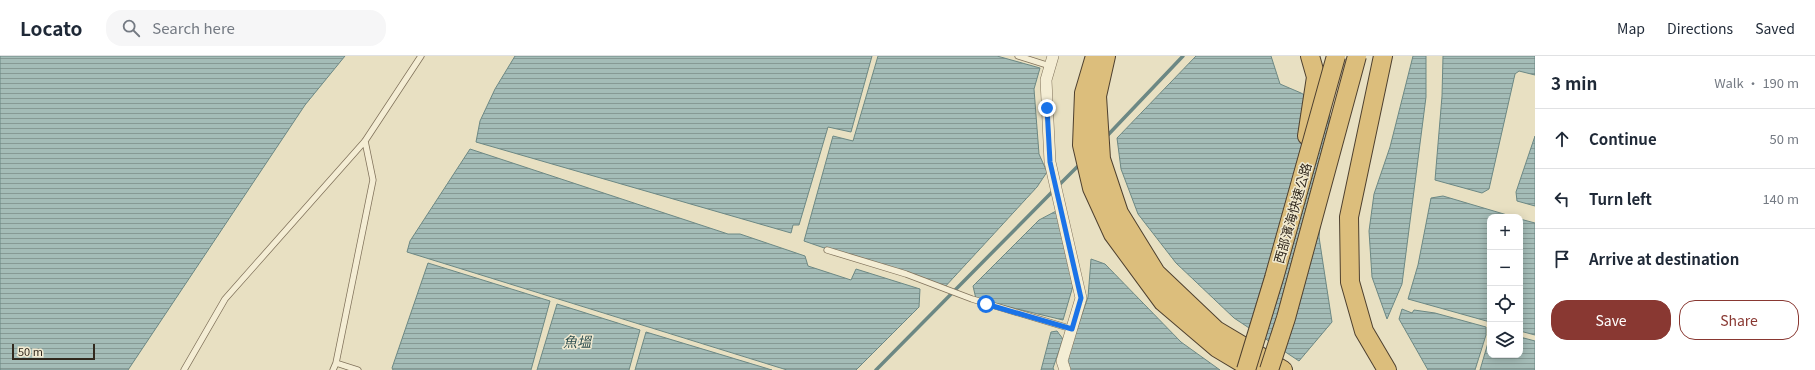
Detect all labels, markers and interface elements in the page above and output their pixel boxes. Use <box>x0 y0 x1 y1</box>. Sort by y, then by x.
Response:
search box <box>106 10 386 46</box>
text: Locato <box>20 14 82 41</box>
icon: search <box>120 17 142 39</box>
text: Search here <box>152 17 235 38</box>
text: Map <box>1617 18 1645 38</box>
text: Directions <box>1667 18 1733 38</box>
text: Saved <box>1755 18 1795 38</box>
text: 3 min <box>1551 70 1597 95</box>
text: Walk · 190 m <box>1714 73 1799 92</box>
route end <box>1038 99 1056 117</box>
icon: ahead <box>1551 128 1573 150</box>
text: Continue <box>1589 128 1657 149</box>
text: 50 m <box>1770 129 1799 148</box>
street label: 西部濱海快速公路 <box>1269 160 1315 266</box>
icon: left <box>1551 188 1573 210</box>
text: Turn left <box>1589 188 1652 209</box>
text: 140 m <box>1762 189 1799 208</box>
map controls <box>1487 214 1523 358</box>
button: + <box>1487 214 1523 250</box>
icon: arrive <box>1551 248 1573 270</box>
text: Arrive at destination <box>1589 248 1739 269</box>
button: − <box>1487 250 1523 286</box>
button: locate <box>1487 286 1523 322</box>
route start <box>977 295 995 313</box>
button: Save <box>1551 300 1671 340</box>
button: Share <box>1679 300 1799 340</box>
button: layers <box>1487 322 1523 358</box>
water label: 魚塭 <box>563 331 593 351</box>
scale bar <box>12 342 95 361</box>
text: 50 m <box>18 343 43 359</box>

